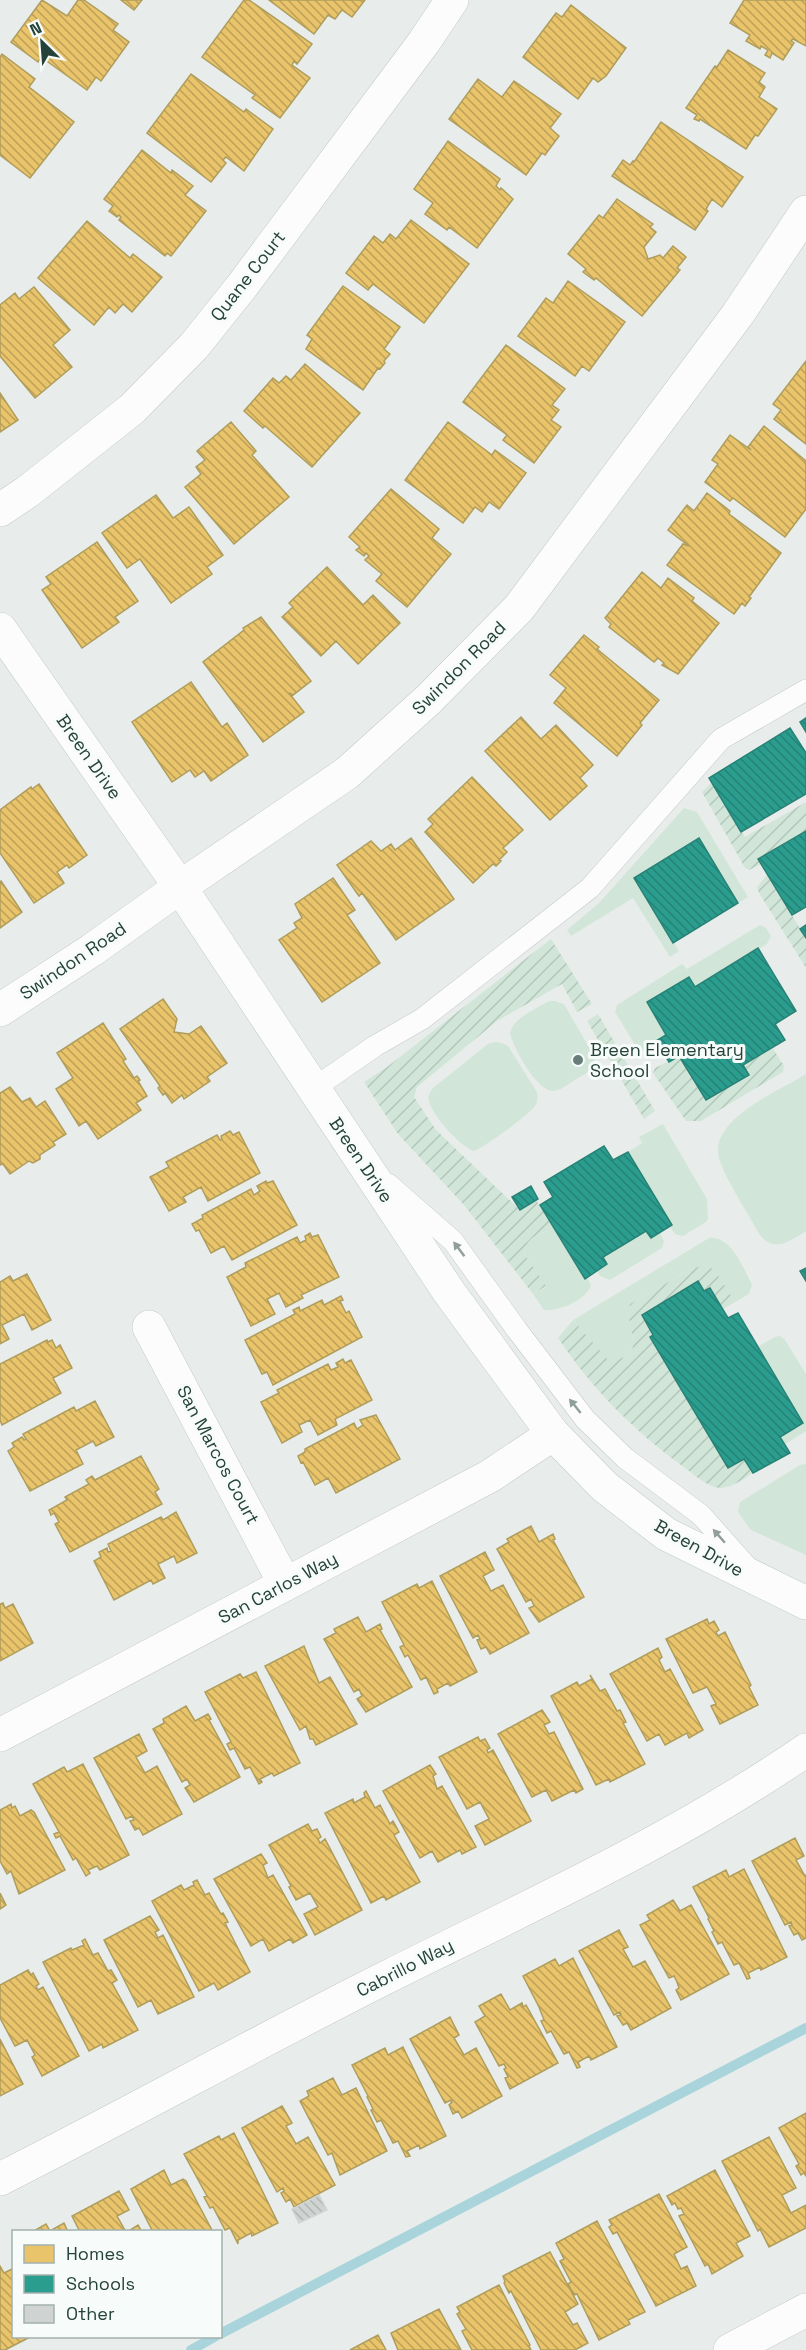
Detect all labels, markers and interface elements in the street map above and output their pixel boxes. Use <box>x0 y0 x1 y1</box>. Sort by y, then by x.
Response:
north arrow <box>12 12 72 72</box>
text: N <box>27 17 45 41</box>
street label: Quane Court <box>205 226 290 326</box>
street label: Swindon Road <box>407 616 510 719</box>
street label: Breen Drive <box>52 710 127 804</box>
street label: Swindon Road <box>15 917 130 1005</box>
place label: Breen Elementary School <box>590 1038 744 1082</box>
marker: Breen Elementary School <box>571 1053 585 1067</box>
street label: Breen Drive <box>324 1112 398 1207</box>
one-way arrow <box>453 1241 466 1257</box>
street label: San Marcos Court <box>172 1381 265 1528</box>
one-way arrow <box>569 1399 581 1414</box>
street label: Breen Drive <box>651 1514 748 1581</box>
one-way arrow <box>713 1529 726 1544</box>
street label: San Carlos Way <box>214 1546 341 1629</box>
street label: Cabrillo Way <box>352 1933 457 2002</box>
legend <box>12 2230 222 2338</box>
text: Homes <box>66 2242 125 2265</box>
text: Schools <box>66 2272 135 2295</box>
text: Other <box>66 2302 115 2325</box>

